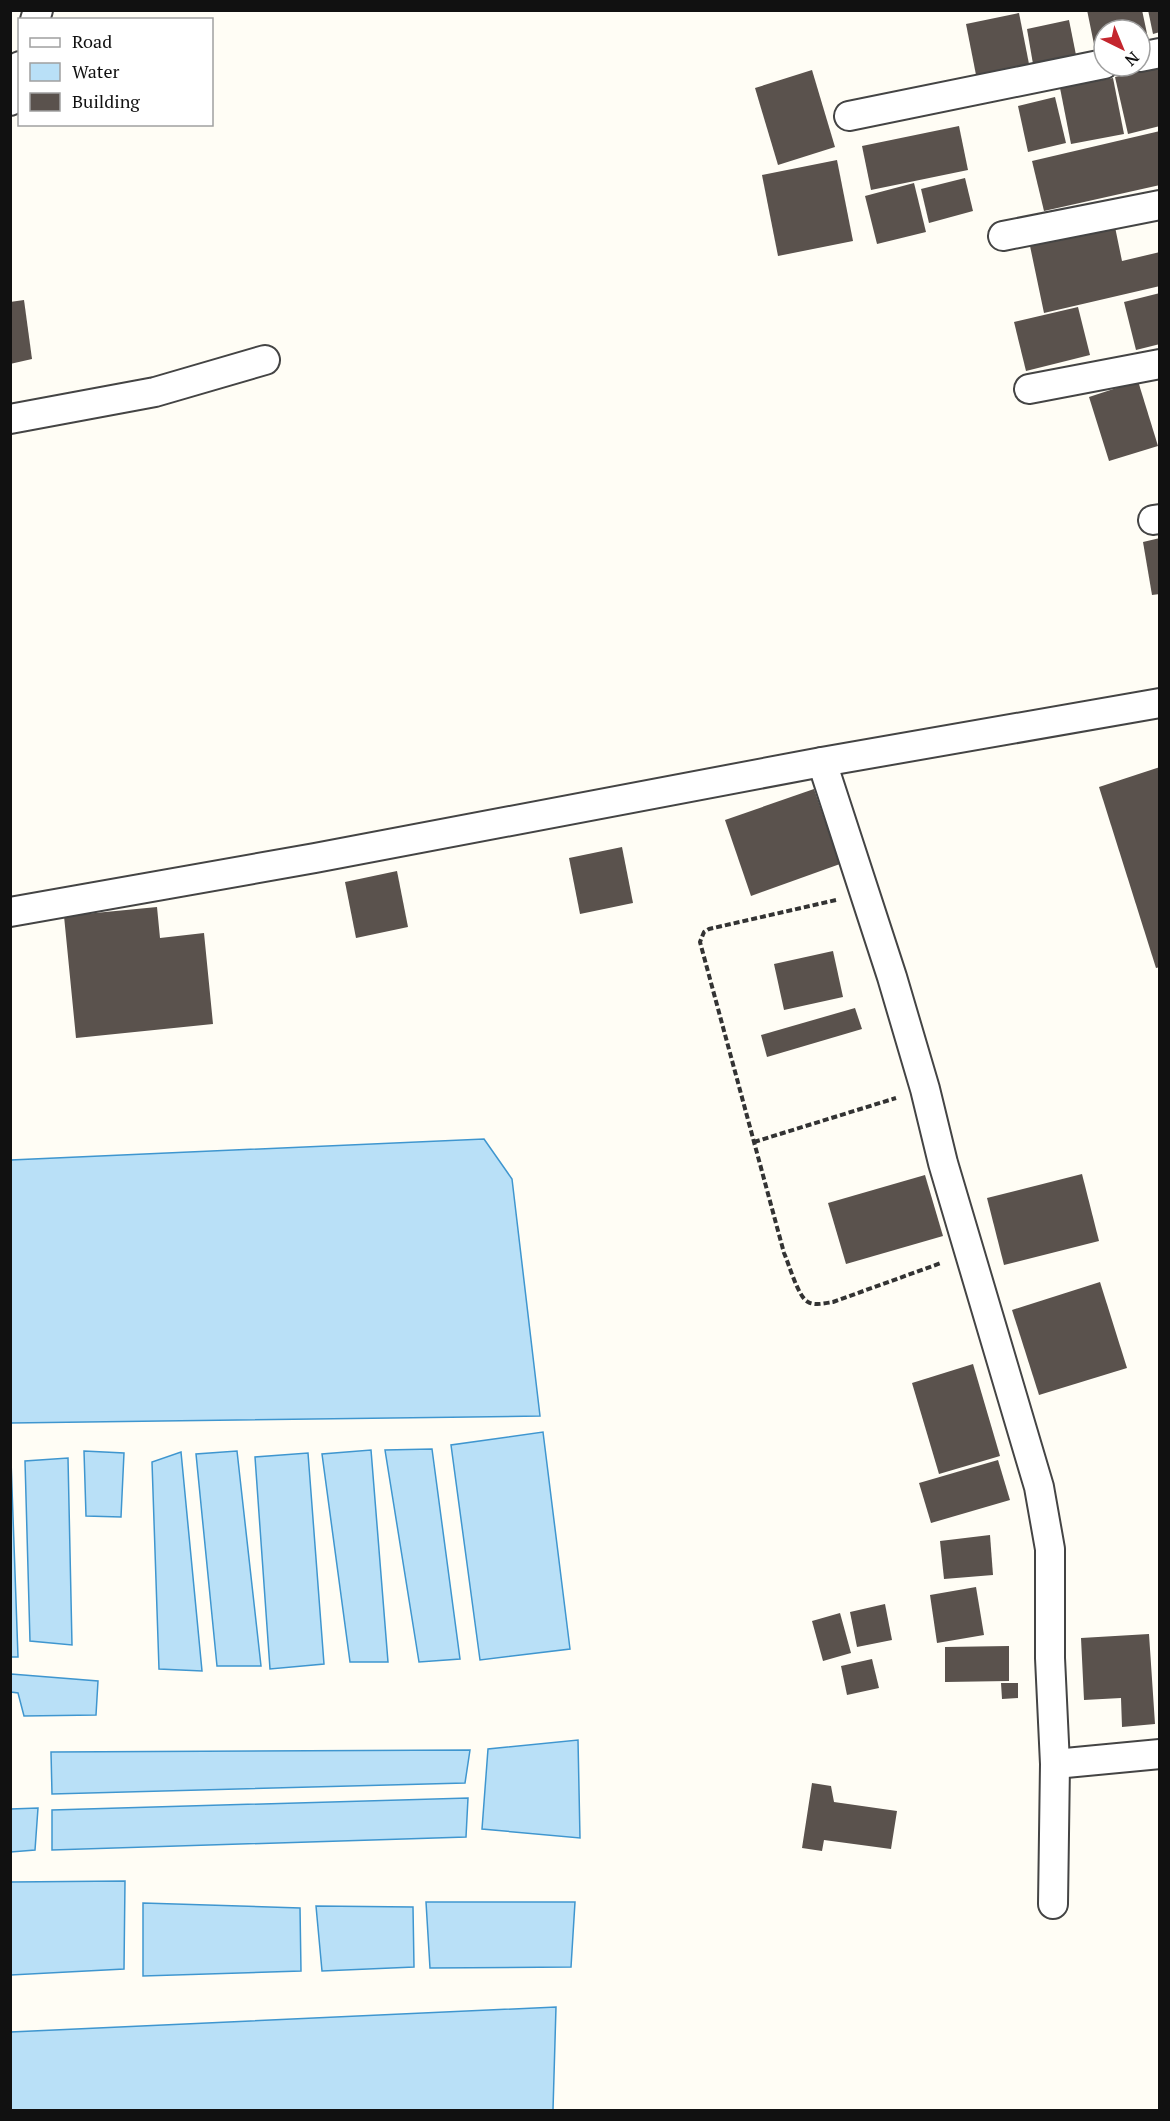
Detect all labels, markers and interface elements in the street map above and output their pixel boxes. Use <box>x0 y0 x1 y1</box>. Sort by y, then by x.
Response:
legend <box>18 18 213 126</box>
north arrow <box>1092 18 1152 78</box>
text: Road <box>72 29 112 53</box>
text: N <box>1120 47 1144 71</box>
text: Water <box>72 59 119 83</box>
text: Building <box>72 89 140 113</box>

